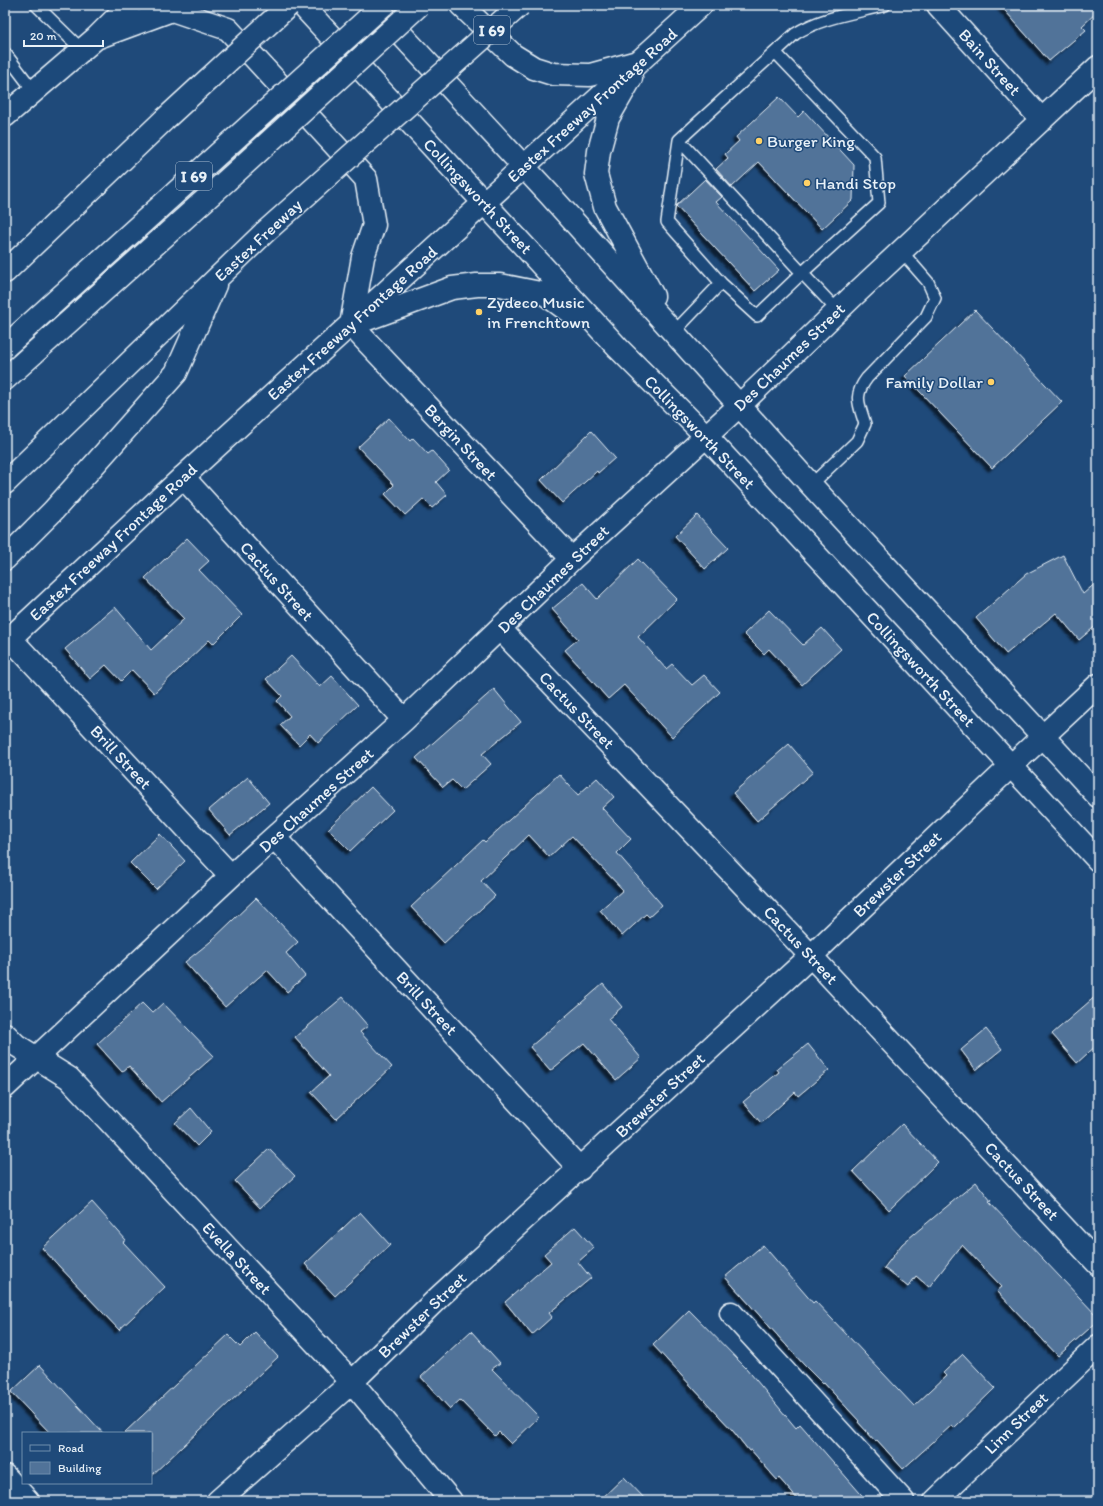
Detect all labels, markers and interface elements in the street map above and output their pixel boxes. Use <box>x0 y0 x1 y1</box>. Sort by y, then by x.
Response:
road number: I 69 <box>474 16 510 44</box>
scale bar <box>24 22 103 48</box>
street label: Eastex Freeway Frontage Road <box>503 23 681 187</box>
street label: Bain Street <box>955 24 1025 100</box>
text: 20 m <box>30 29 57 43</box>
place label: Burger King <box>767 131 855 151</box>
street label: Collingsworth Street <box>419 134 537 258</box>
marker: Burger King <box>754 136 764 146</box>
road number: I 69 <box>176 162 212 190</box>
place label: Handi Stop <box>815 173 896 193</box>
marker: Handi Stop <box>802 178 812 188</box>
street label: Eastex Freeway <box>210 194 306 286</box>
street label: Eastex Freeway Frontage Road <box>263 241 441 405</box>
place label: Zydeco Music in Frenchtown <box>487 292 590 332</box>
street label: Des Chaumes Street <box>729 299 849 415</box>
marker: Zydeco Music in Frenchtown <box>474 307 484 317</box>
street label: Collingsworth Street <box>640 371 760 493</box>
place label: Family Dollar <box>886 372 983 392</box>
marker: Family Dollar <box>986 377 996 387</box>
street label: Bergin Street <box>420 400 502 484</box>
street label: Eastex Freeway Frontage Road <box>25 459 201 625</box>
street label: Des Chaumes Street <box>493 521 613 637</box>
street label: Cactus Street <box>236 537 318 625</box>
street label: Collingsworth Street <box>862 607 980 731</box>
street label: Cactus Street <box>535 667 619 753</box>
street label: Brill Street <box>86 721 156 793</box>
street label: Des Chaumes Street <box>255 743 377 857</box>
street label: Brewster Street <box>849 826 946 921</box>
street label: Cactus Street <box>760 902 842 988</box>
street label: Brill Street <box>392 967 462 1039</box>
street label: Brewster Street <box>611 1048 709 1142</box>
street label: Cactus Street <box>981 1138 1063 1224</box>
street label: Evella Street <box>198 1218 276 1298</box>
street label: Brewster Street <box>374 1267 471 1362</box>
street label: Linn Street <box>980 1387 1052 1458</box>
legend <box>22 1432 152 1484</box>
text: Road <box>58 1441 84 1455</box>
text: Building <box>58 1461 102 1475</box>

